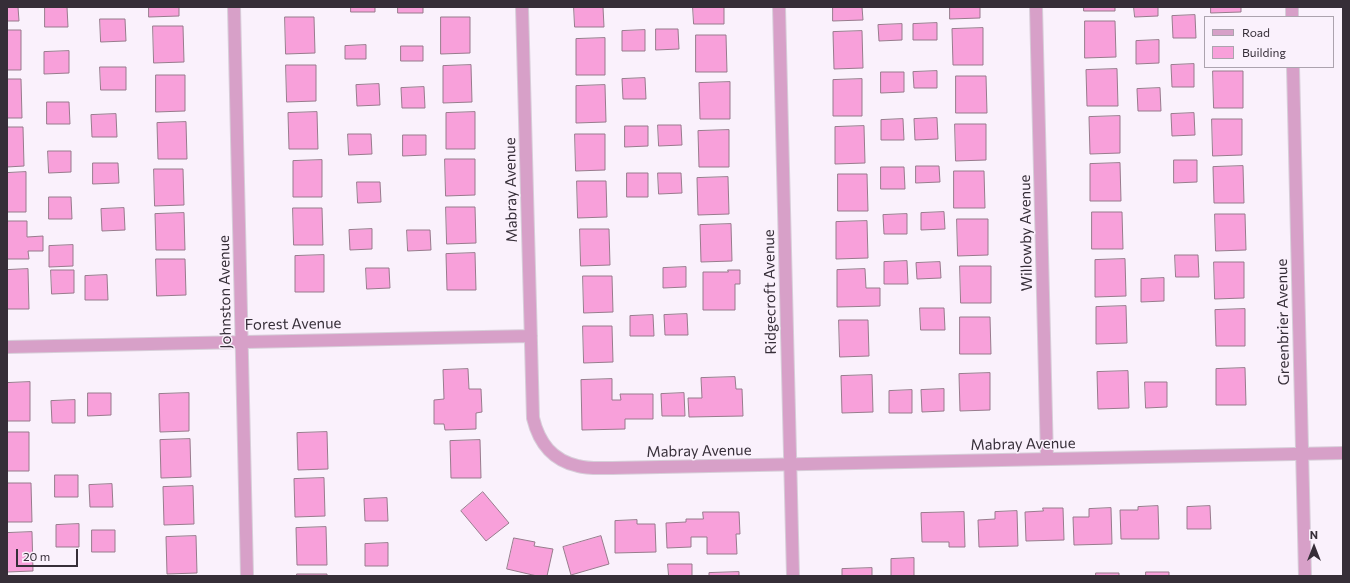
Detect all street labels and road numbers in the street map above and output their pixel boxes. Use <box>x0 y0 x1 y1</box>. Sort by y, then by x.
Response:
street label: Mabray Avenue <box>501 137 521 243</box>
street label: Willowby Avenue <box>1016 174 1036 292</box>
street label: Ridgecroft Avenue <box>760 229 780 355</box>
street label: Johnston Avenue <box>215 235 235 349</box>
street label: Greenbrier Avenue <box>1273 259 1293 385</box>
street label: Forest Avenue <box>245 314 341 334</box>
street label: Mabray Avenue <box>970 434 1076 454</box>
street label: Mabray Avenue <box>646 441 752 461</box>

